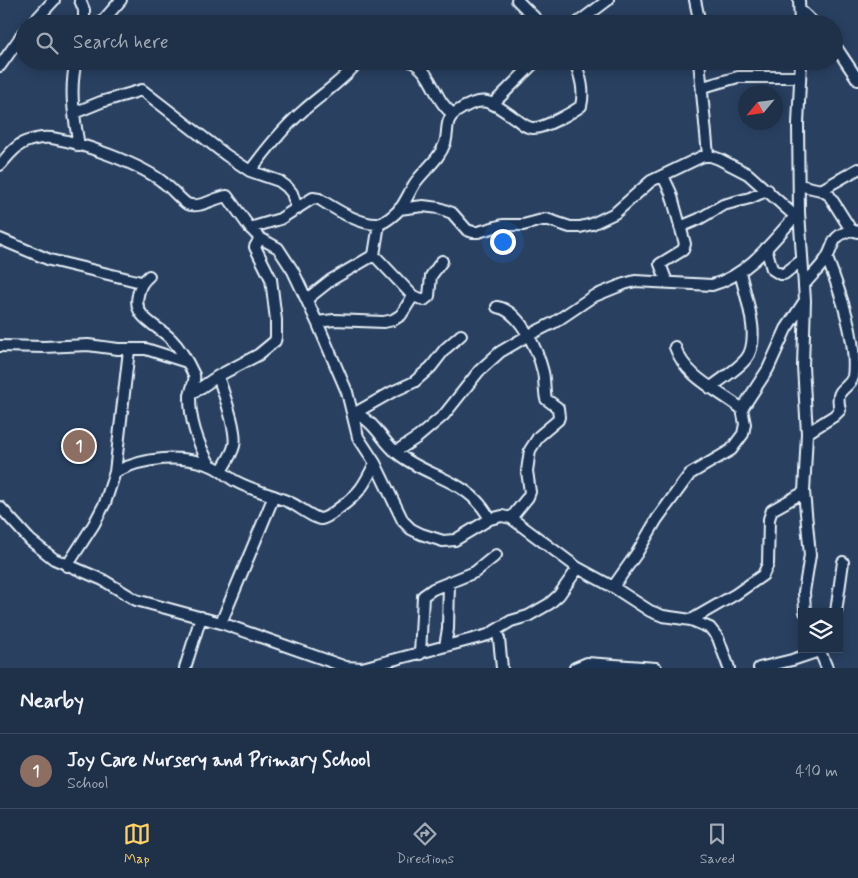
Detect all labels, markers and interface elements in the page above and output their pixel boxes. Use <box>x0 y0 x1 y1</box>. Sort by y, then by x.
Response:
search box <box>15 15 843 70</box>
icon: search <box>33 29 61 57</box>
text: Search here <box>73 30 169 55</box>
north arrow <box>738 85 783 130</box>
your location <box>490 229 516 255</box>
pin: 1 <box>63 427 95 465</box>
map controls <box>798 608 843 653</box>
button: layers <box>798 608 843 653</box>
text: Nearby <box>20 687 84 715</box>
text: Joy Care Nursery and Primary School <box>67 748 371 773</box>
text: 1 <box>32 761 40 782</box>
text: 410 m <box>795 761 838 782</box>
text: School <box>67 773 108 794</box>
tab: Map <box>123 820 151 868</box>
tab: Directions <box>397 820 454 868</box>
tab: Saved <box>700 820 735 868</box>

